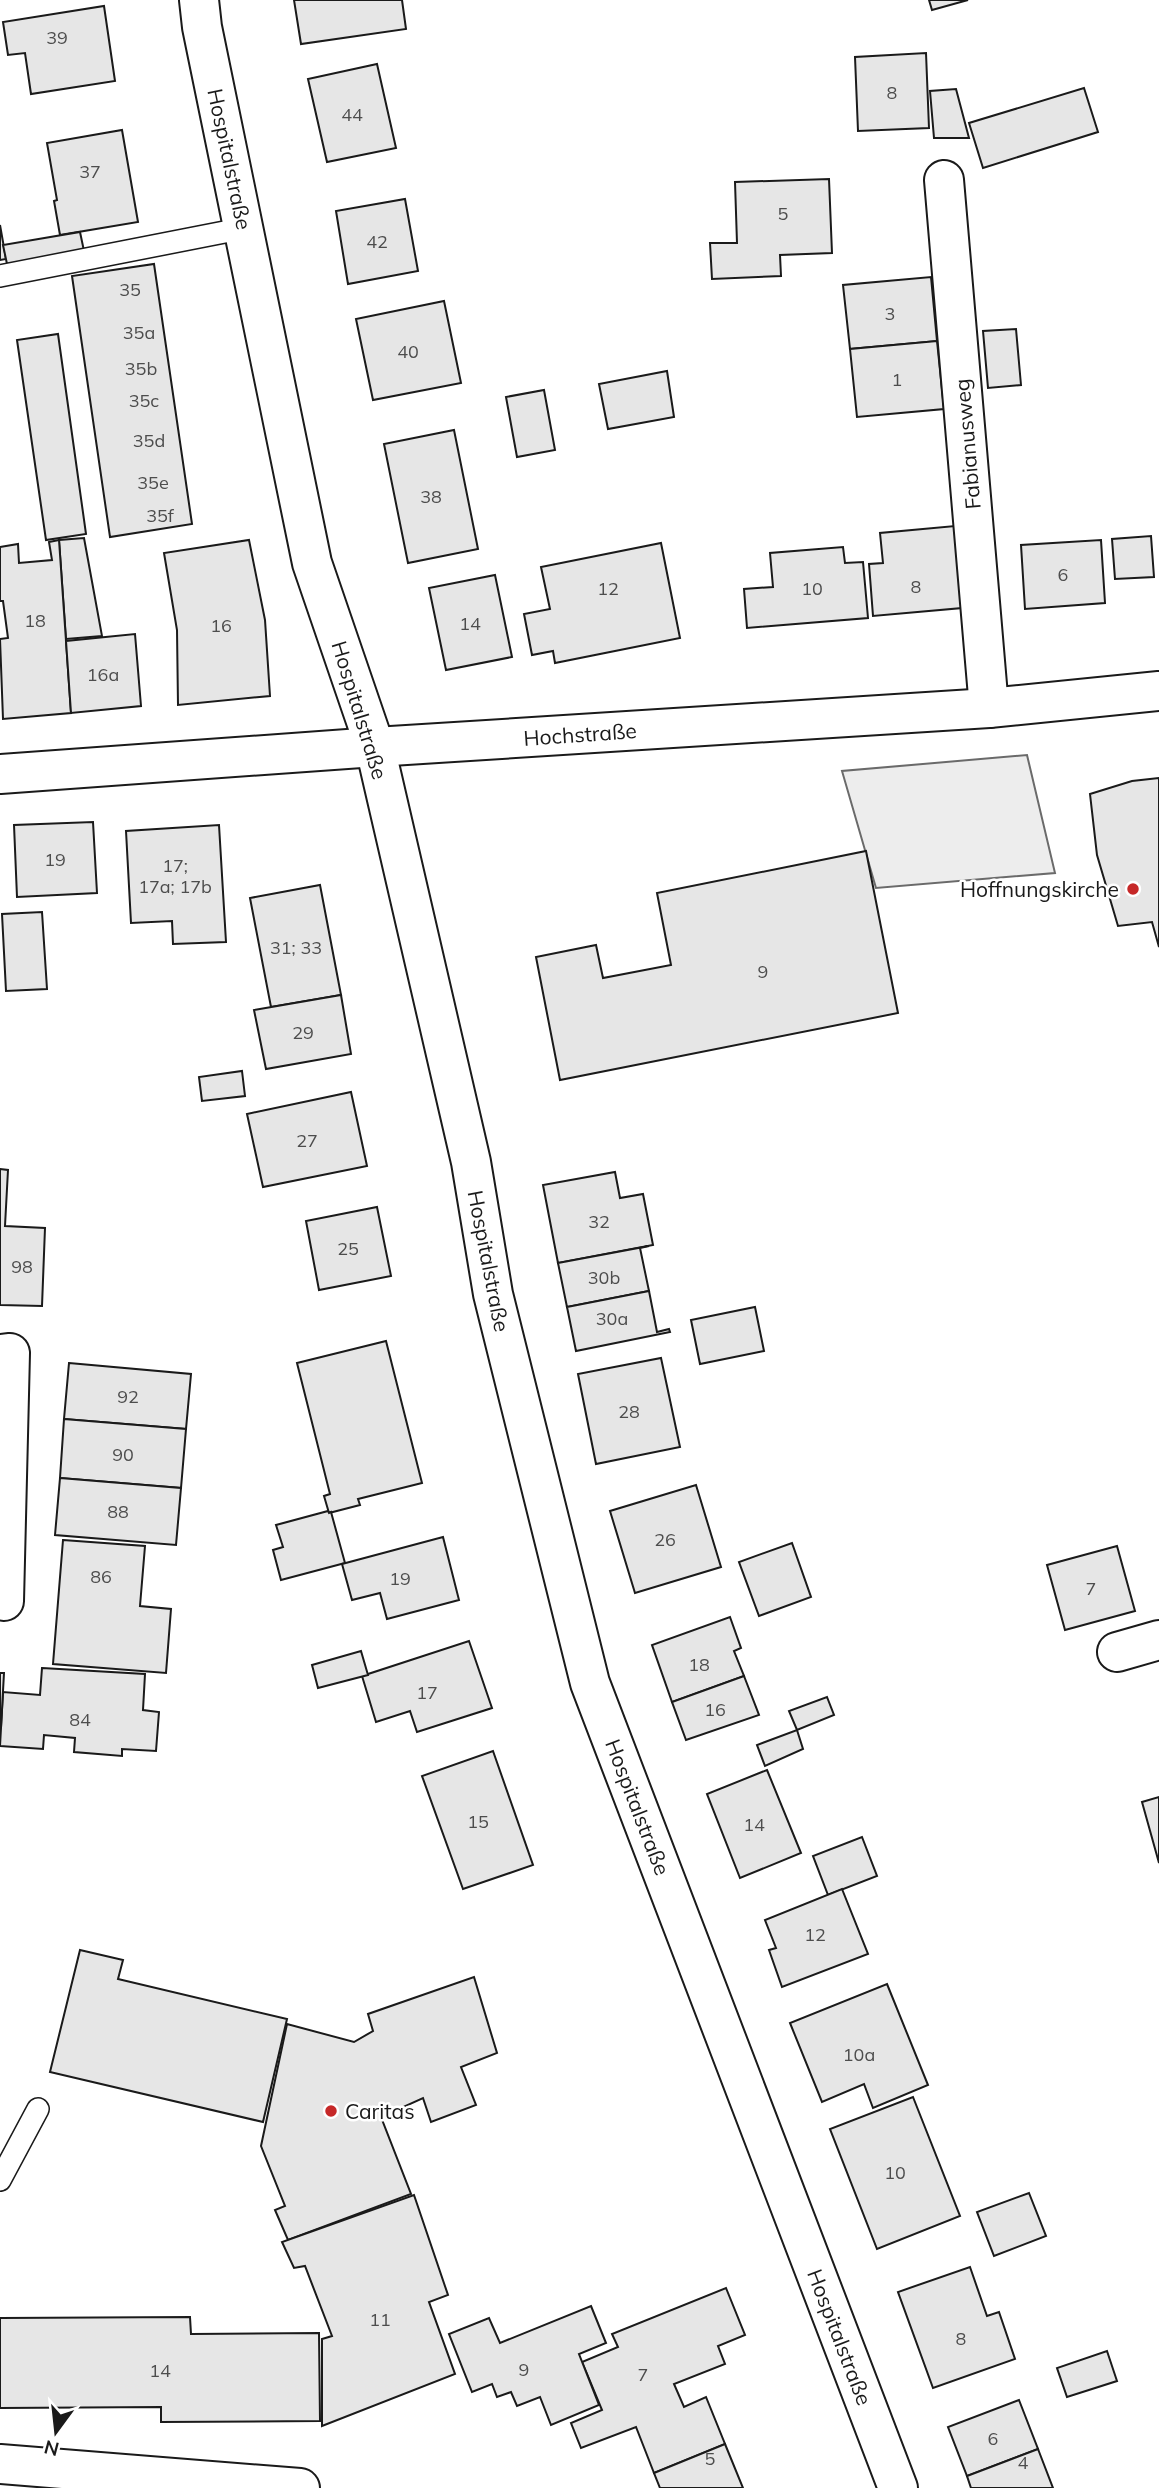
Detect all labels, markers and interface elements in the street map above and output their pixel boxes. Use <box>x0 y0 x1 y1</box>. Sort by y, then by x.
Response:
house number: 39 <box>46 26 68 49</box>
house number: 8 <box>887 81 897 104</box>
street label: Hospitalstraße <box>202 86 258 232</box>
house number: 44 <box>341 103 363 126</box>
house number: 37 <box>79 160 101 183</box>
house number: 5 <box>778 202 789 225</box>
house number: 42 <box>366 230 388 253</box>
house number: 35 <box>119 278 141 301</box>
house number: 3 <box>885 302 895 325</box>
house number: 35a <box>123 321 155 344</box>
house number: 40 <box>397 340 419 363</box>
house number: 35b <box>125 357 157 380</box>
house number: 1 <box>892 368 902 391</box>
street label: Fabianusweg <box>948 378 986 510</box>
house number: 35c <box>129 389 159 412</box>
house number: 35d <box>133 429 165 452</box>
house number: 35e <box>137 471 169 494</box>
house number: 38 <box>420 485 442 508</box>
house number: 35f <box>146 504 175 527</box>
house number: 6 <box>1058 563 1068 586</box>
house number: 8 <box>911 575 921 598</box>
house number: 12 <box>597 577 619 600</box>
house number: 10 <box>801 577 823 600</box>
house number: 18 <box>24 609 46 632</box>
house number: 14 <box>459 612 481 635</box>
house number: 16 <box>210 614 232 637</box>
street label: Hospitalstraße <box>327 638 393 782</box>
house number: 16a <box>87 663 119 686</box>
street label: Hochstraße <box>523 717 637 751</box>
house number: 19 <box>44 848 66 871</box>
house number: 17; 17a; 17b <box>138 854 212 898</box>
place label: Hoffnungskirche <box>960 876 1119 902</box>
marker: Hoffnungskirche <box>1125 881 1141 897</box>
house number: 31; 33 <box>270 936 322 959</box>
house number: 9 <box>758 960 768 983</box>
house number: 29 <box>292 1021 314 1044</box>
house number: 27 <box>296 1129 318 1152</box>
street label: Hospitalstraße <box>463 1188 515 1334</box>
house number: 32 <box>588 1210 610 1233</box>
house number: 25 <box>337 1237 359 1260</box>
house number: 98 <box>11 1255 33 1278</box>
house number: 30b <box>588 1266 620 1289</box>
house number: 30a <box>596 1307 628 1330</box>
house number: 92 <box>117 1385 139 1408</box>
house number: 28 <box>618 1400 640 1423</box>
house number: 90 <box>112 1443 134 1466</box>
house number: 88 <box>107 1500 129 1523</box>
house number: 26 <box>654 1528 676 1551</box>
house number: 86 <box>90 1565 112 1588</box>
house number: 19 <box>389 1567 411 1590</box>
house number: 7 <box>1086 1577 1096 1600</box>
house number: 18 <box>688 1653 710 1676</box>
house number: 17 <box>416 1681 438 1704</box>
house number: 16 <box>704 1698 726 1721</box>
house number: 84 <box>69 1708 91 1731</box>
street label: Hospitalstraße <box>600 1735 676 1879</box>
house number: 15 <box>467 1810 489 1833</box>
house number: 14 <box>743 1813 765 1836</box>
house number: 12 <box>804 1923 826 1946</box>
house number: 10a <box>843 2043 875 2066</box>
place label: Caritas <box>345 2098 415 2124</box>
marker: Caritas <box>323 2103 339 2119</box>
house number: 10 <box>884 2161 906 2184</box>
street label: Hospitalstraße <box>802 2265 878 2409</box>
house number: 11 <box>369 2308 391 2331</box>
house number: 8 <box>956 2327 966 2350</box>
house number: 9 <box>519 2358 529 2381</box>
house number: 14 <box>149 2359 171 2382</box>
house number: 7 <box>638 2363 648 2386</box>
north arrow <box>21 2397 91 2467</box>
house number: 6 <box>988 2427 998 2450</box>
text: N <box>42 2435 62 2462</box>
house number: 5 <box>705 2447 716 2470</box>
house number: 4 <box>1018 2451 1029 2474</box>

